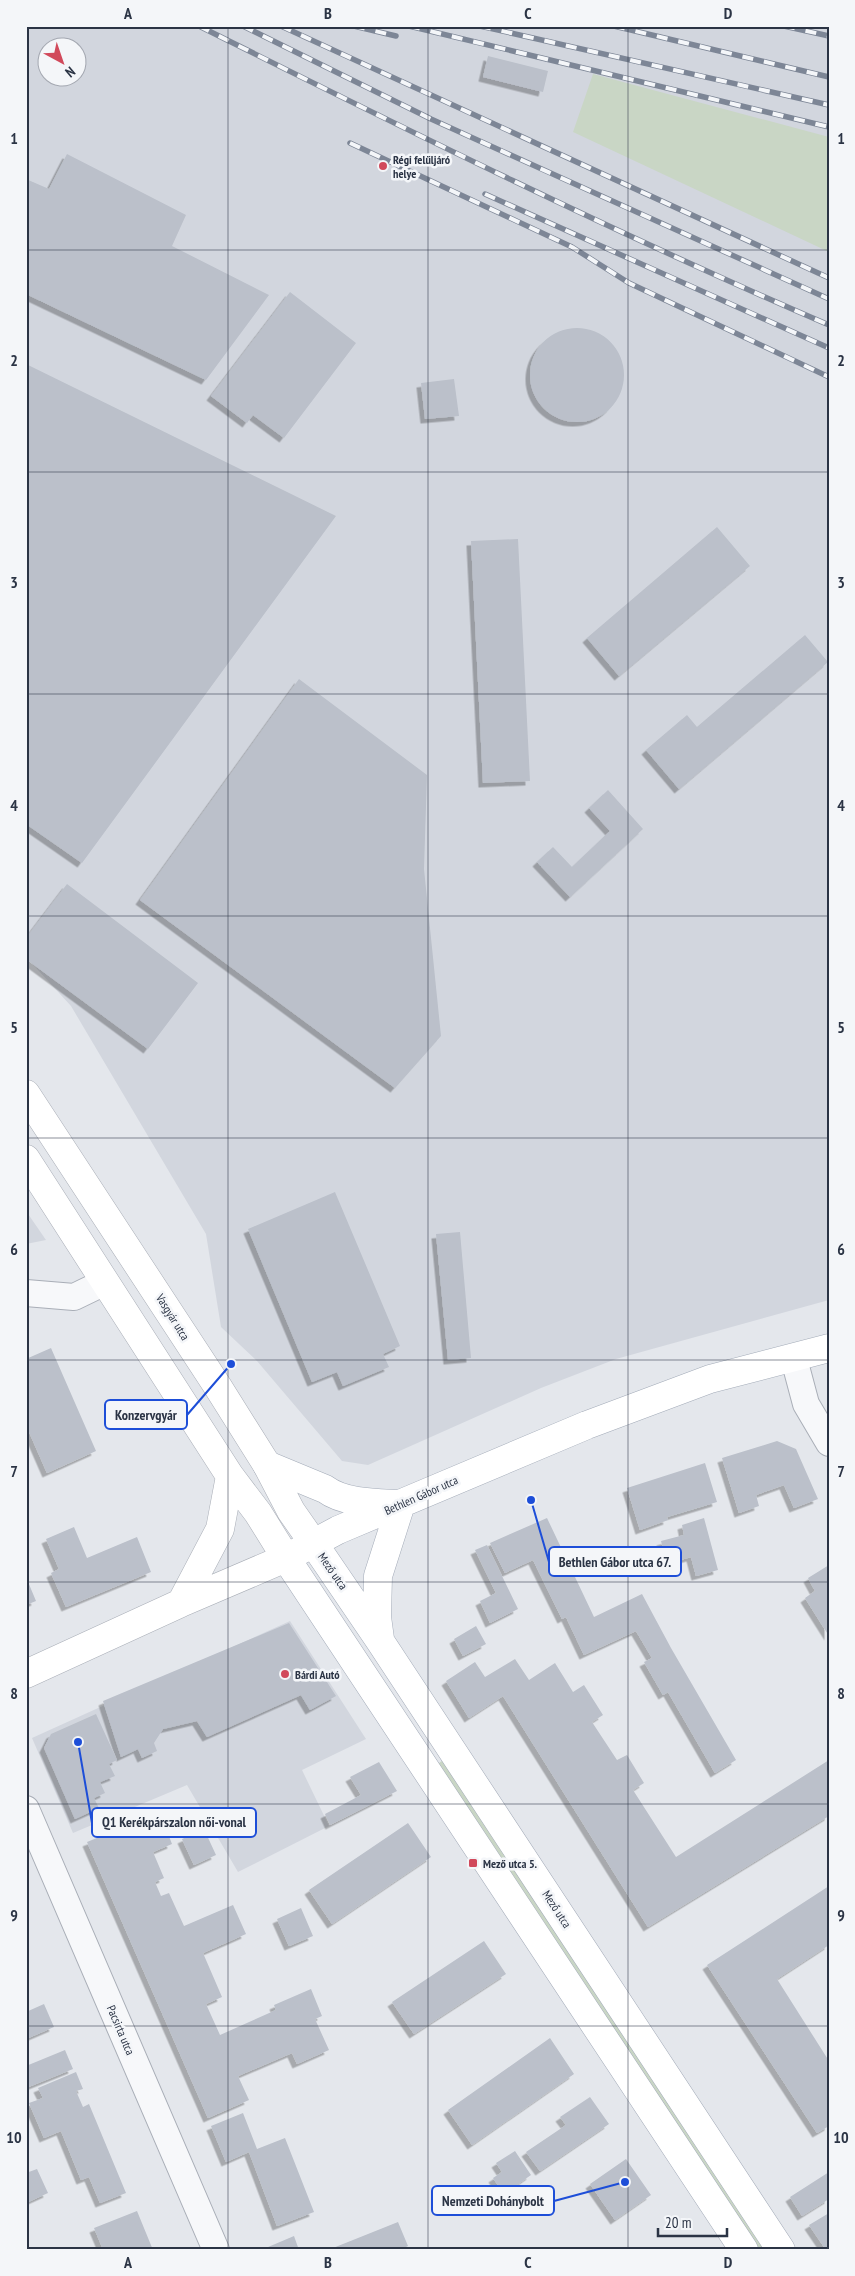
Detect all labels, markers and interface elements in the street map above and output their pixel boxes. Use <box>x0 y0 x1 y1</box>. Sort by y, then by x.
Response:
text: A <box>123 3 133 23</box>
text: B <box>324 3 332 23</box>
text: C <box>524 3 532 23</box>
text: D <box>724 3 733 23</box>
north arrow <box>38 38 88 88</box>
text: N <box>62 63 79 81</box>
text: 1 <box>10 128 18 148</box>
text: 1 <box>837 128 845 148</box>
place label: Régi felűljáró helye <box>393 152 451 181</box>
marker: Régi felűljáró helye <box>377 160 389 172</box>
text: 2 <box>10 350 18 370</box>
text: 2 <box>837 350 845 370</box>
text: 3 <box>10 572 18 592</box>
text: 3 <box>837 572 845 592</box>
text: 4 <box>10 795 18 815</box>
text: 4 <box>837 795 845 815</box>
text: 5 <box>10 1017 18 1037</box>
text: 5 <box>837 1017 845 1037</box>
text: 6 <box>10 1239 18 1259</box>
text: 6 <box>837 1239 845 1259</box>
street label: Vasgyár utca <box>152 1290 193 1343</box>
callout: Konzervgyár <box>105 1400 187 1429</box>
text: Konzervgyár <box>115 1406 178 1424</box>
text: 7 <box>10 1461 18 1481</box>
text: 7 <box>837 1461 845 1481</box>
street label: Bethlen Gábor utca <box>382 1472 460 1518</box>
callout: Bethlen Gábor utca 67. <box>549 1547 681 1576</box>
street label: Mező utca <box>315 1550 351 1593</box>
text: Bethlen Gábor utca 67. <box>559 1553 671 1571</box>
place label: Bárdi Autó <box>295 1667 340 1682</box>
marker: Bárdi Autó <box>279 1668 291 1680</box>
text: 8 <box>10 1683 18 1703</box>
text: 8 <box>837 1683 845 1703</box>
callout: Q1 Kerékpárszalon női-vonal <box>92 1808 256 1837</box>
text: Q1 Kerékpárszalon női-vonal <box>102 1813 247 1831</box>
place label: Mező utca 5. <box>483 1856 538 1871</box>
marker: Mező utca 5. <box>467 1857 479 1869</box>
street label: Mező utca <box>539 1887 575 1931</box>
text: 9 <box>10 1905 18 1925</box>
text: 9 <box>837 1905 845 1925</box>
street label: Pacsirta utca <box>104 2003 138 2057</box>
text: 10 <box>6 2127 22 2147</box>
text: 10 <box>833 2127 849 2147</box>
callout: Nemzeti Dohánybolt <box>432 2186 554 2215</box>
text: Nemzeti Dohánybolt <box>442 2192 544 2210</box>
scale bar <box>658 2206 726 2238</box>
text: 20 m <box>665 2213 691 2232</box>
text: A <box>123 2252 133 2272</box>
text: B <box>324 2252 332 2272</box>
text: C <box>524 2252 532 2272</box>
text: D <box>724 2252 733 2272</box>

